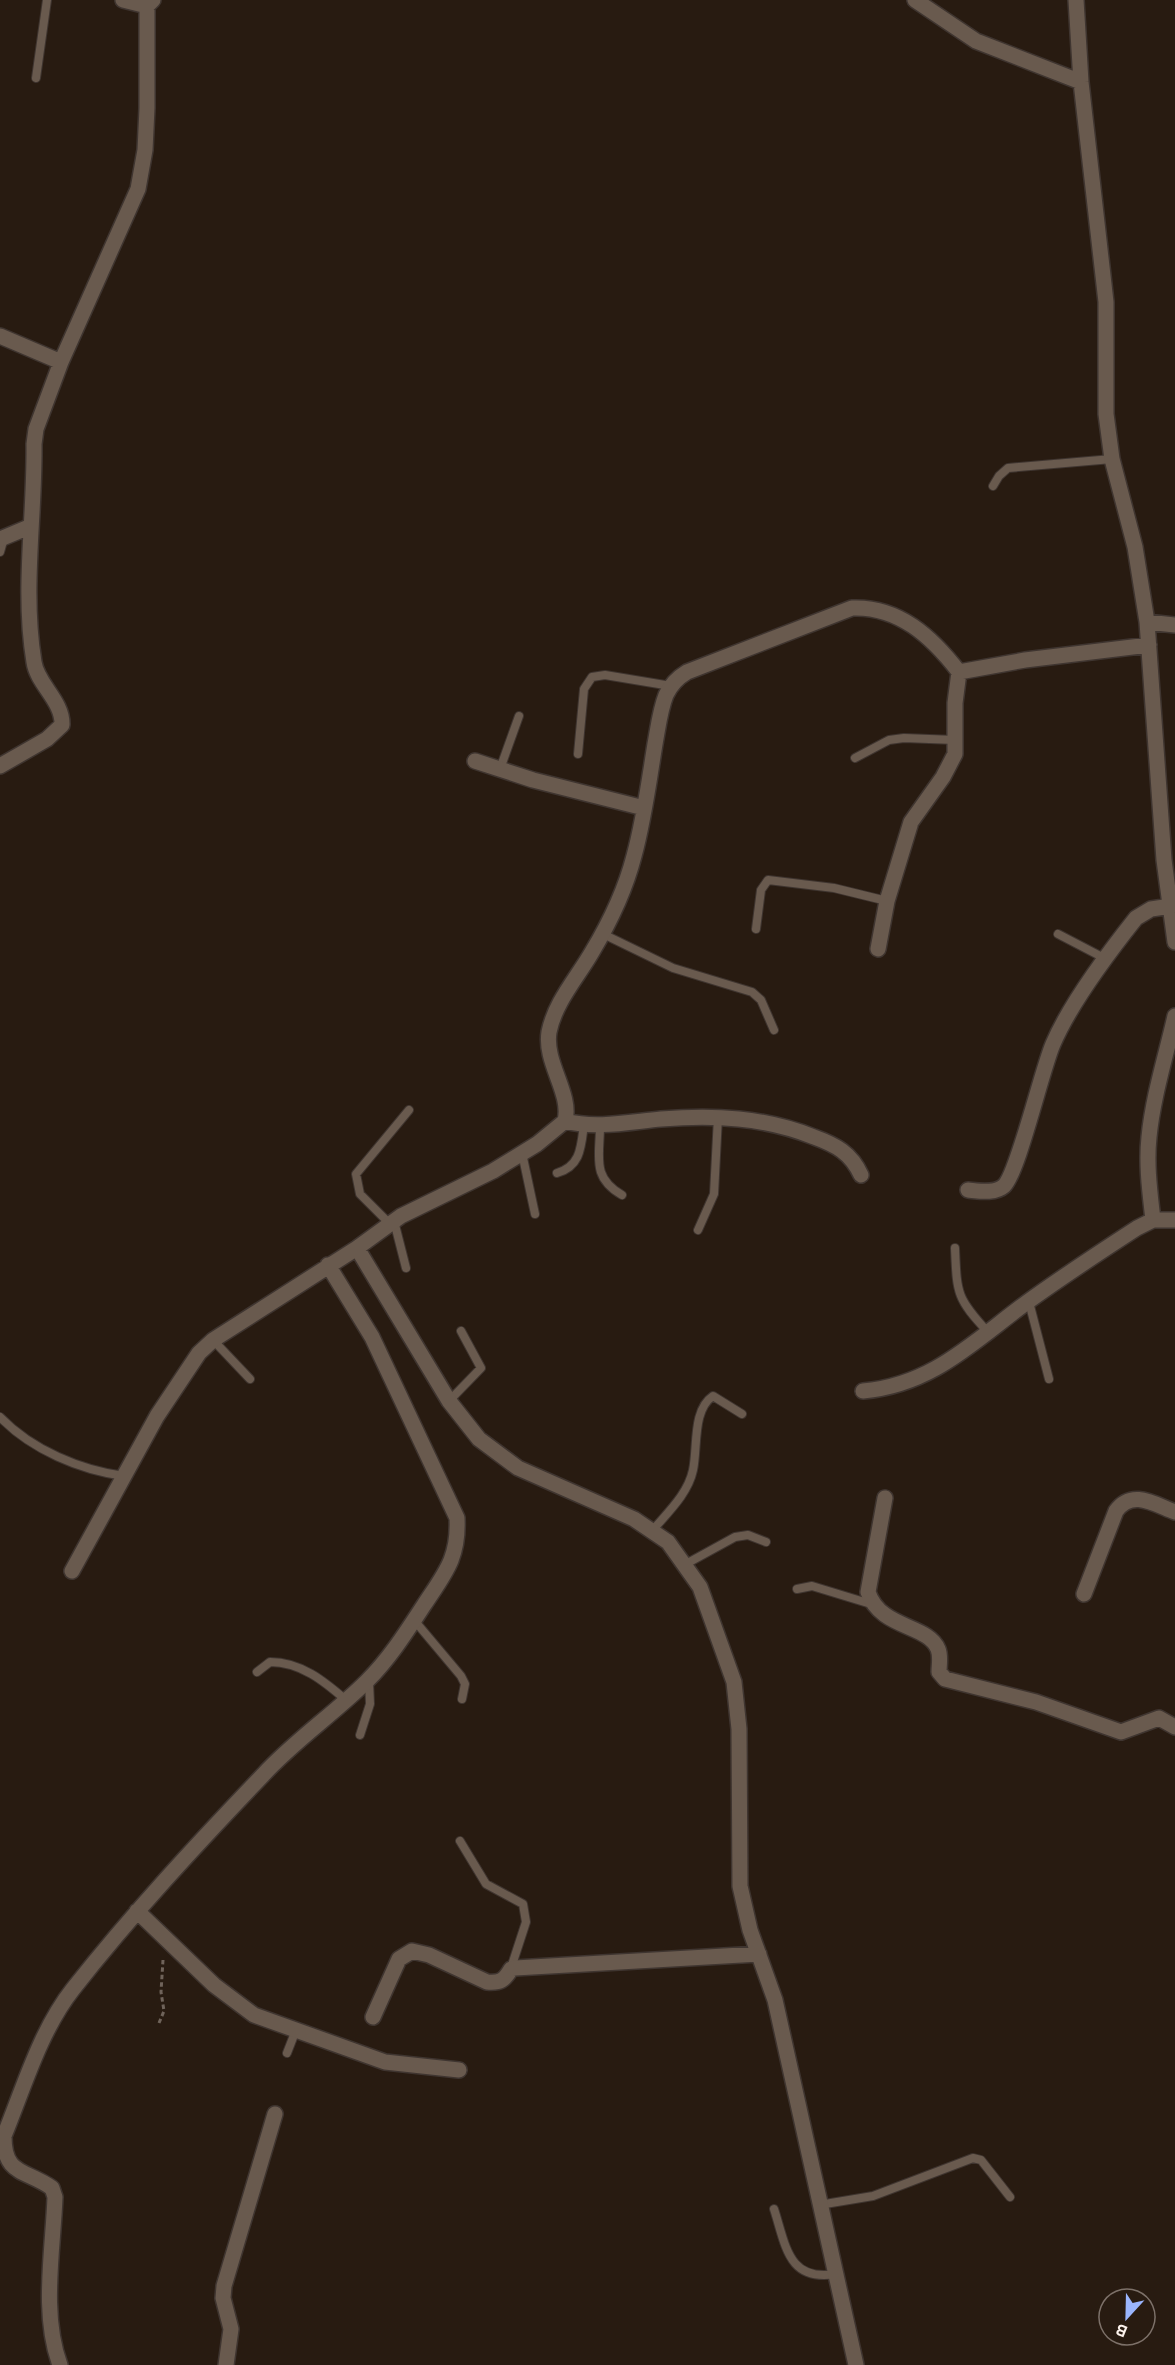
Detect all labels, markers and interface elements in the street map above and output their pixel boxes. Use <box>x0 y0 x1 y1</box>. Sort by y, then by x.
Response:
north arrow <box>1097 2287 1157 2347</box>
text: B <box>1113 2318 1131 2340</box>

